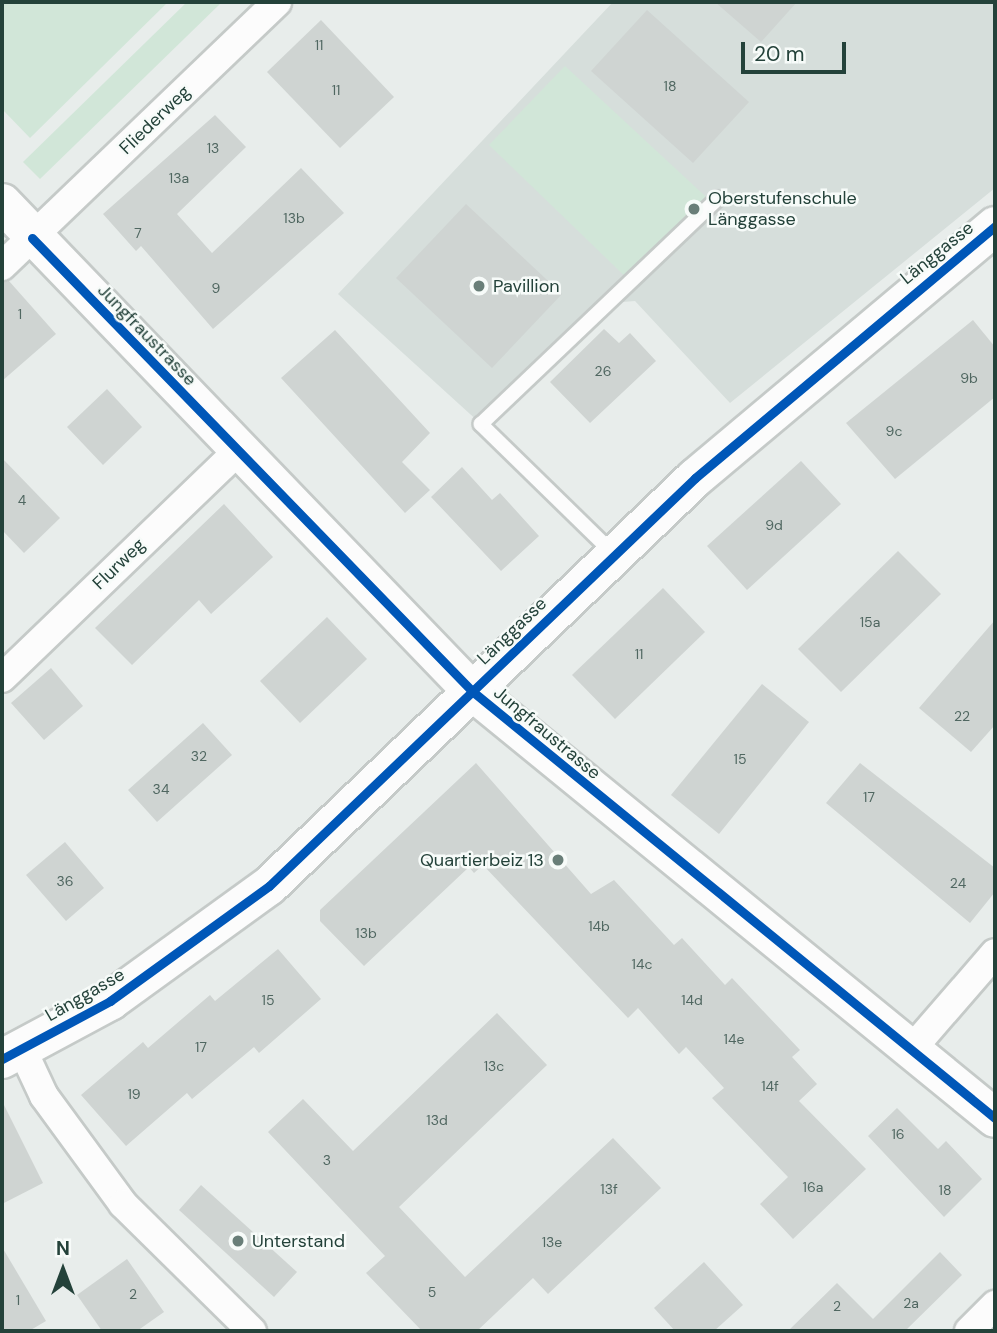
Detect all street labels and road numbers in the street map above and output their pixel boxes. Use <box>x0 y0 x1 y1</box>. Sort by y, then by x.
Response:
street label: Fliederweg <box>115 81 195 159</box>
street label: Länggasse <box>896 217 978 289</box>
street label: Jungfraustrasse <box>93 280 201 390</box>
street label: Flurweg <box>88 534 150 594</box>
street label: Länggasse <box>473 593 551 669</box>
street label: Jungfraustrasse <box>489 682 605 784</box>
street label: Länggasse <box>42 964 128 1026</box>

